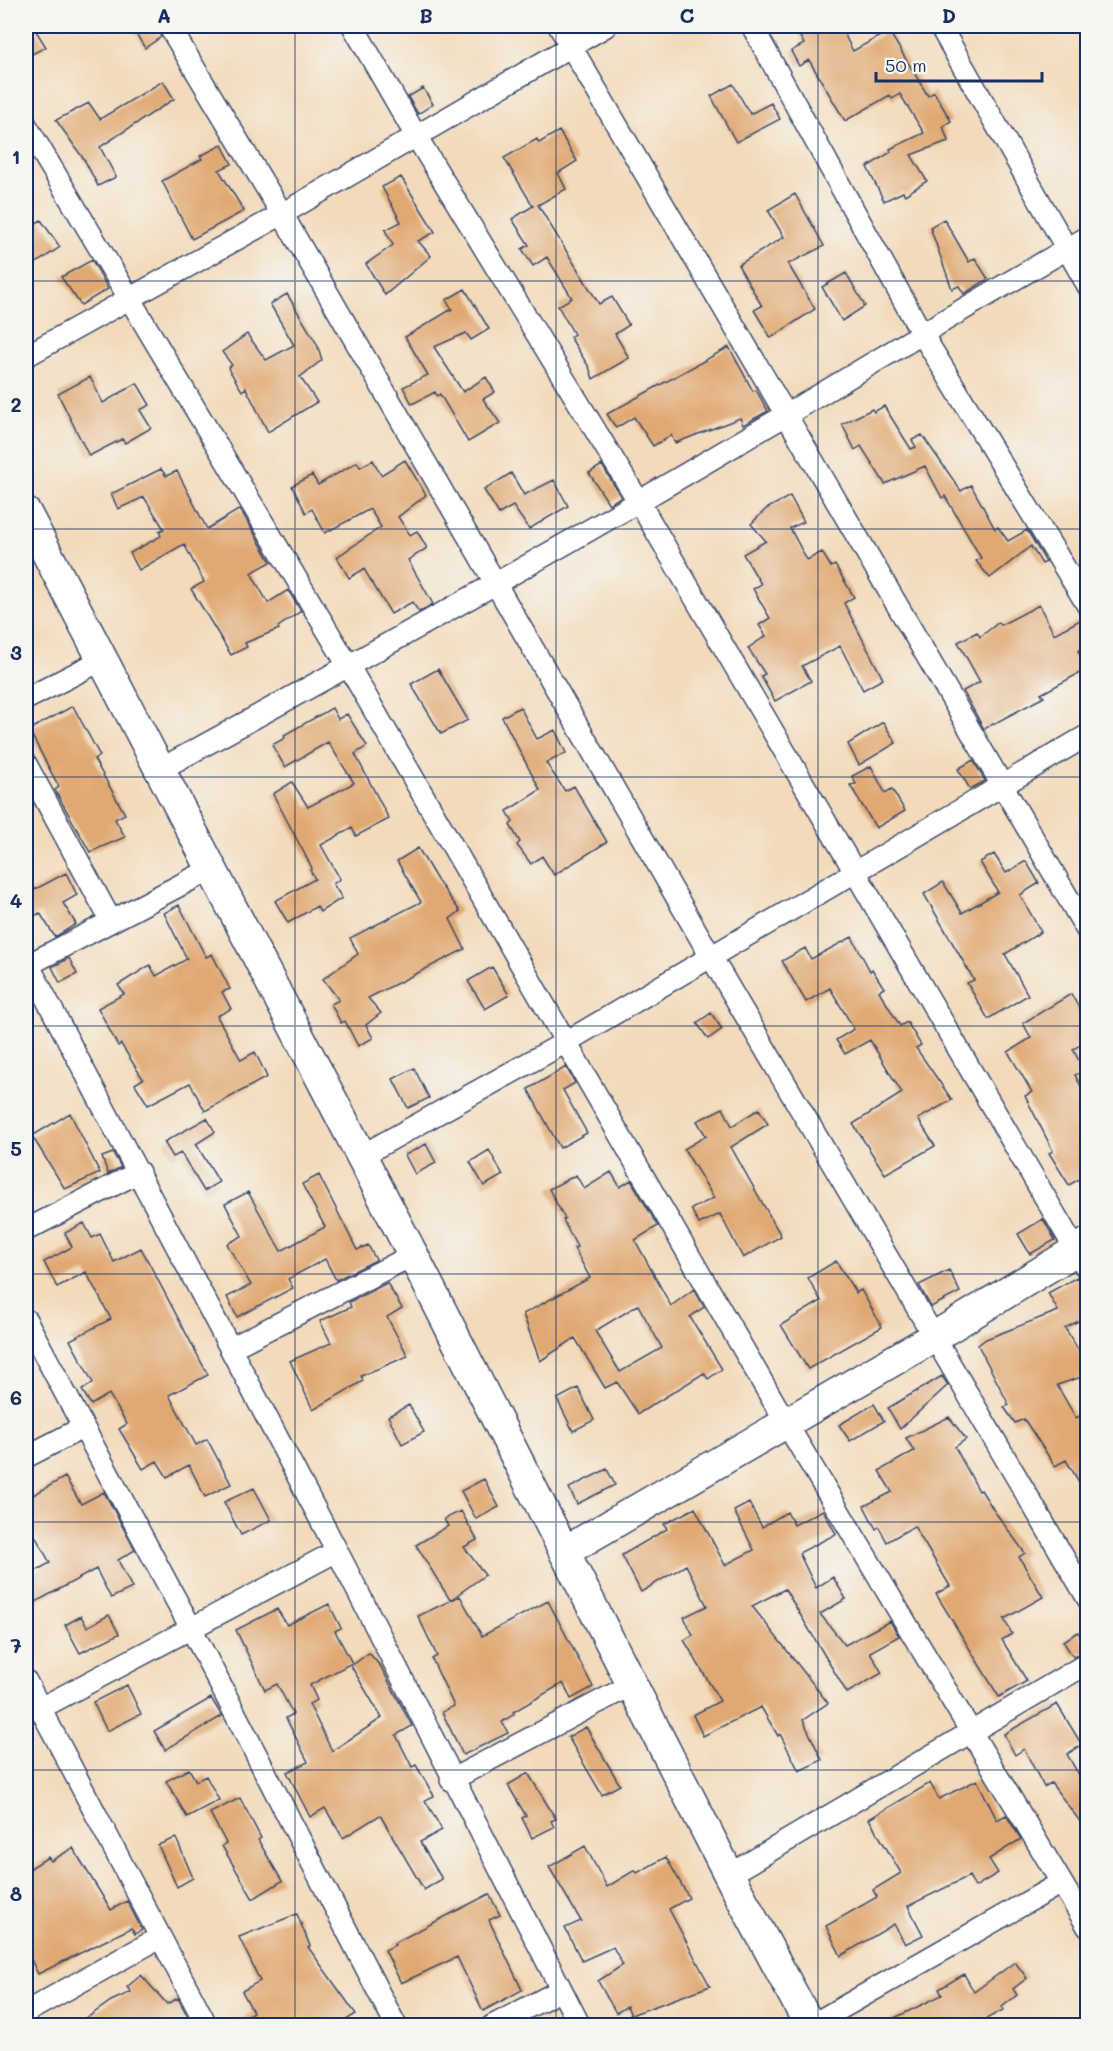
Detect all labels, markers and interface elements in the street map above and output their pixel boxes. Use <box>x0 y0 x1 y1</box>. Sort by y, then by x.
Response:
text: A <box>157 2 171 28</box>
text: B <box>419 2 433 28</box>
text: C <box>680 2 695 28</box>
text: D <box>942 2 956 28</box>
scale bar <box>876 45 1042 83</box>
text: 50 m <box>885 53 927 77</box>
text: 1 <box>12 143 20 169</box>
text: 2 <box>10 391 22 417</box>
text: 3 <box>10 639 22 665</box>
text: 4 <box>10 887 23 913</box>
text: 5 <box>10 1135 22 1161</box>
text: 6 <box>10 1384 22 1410</box>
text: 7 <box>10 1632 22 1658</box>
text: 8 <box>10 1880 22 1906</box>

